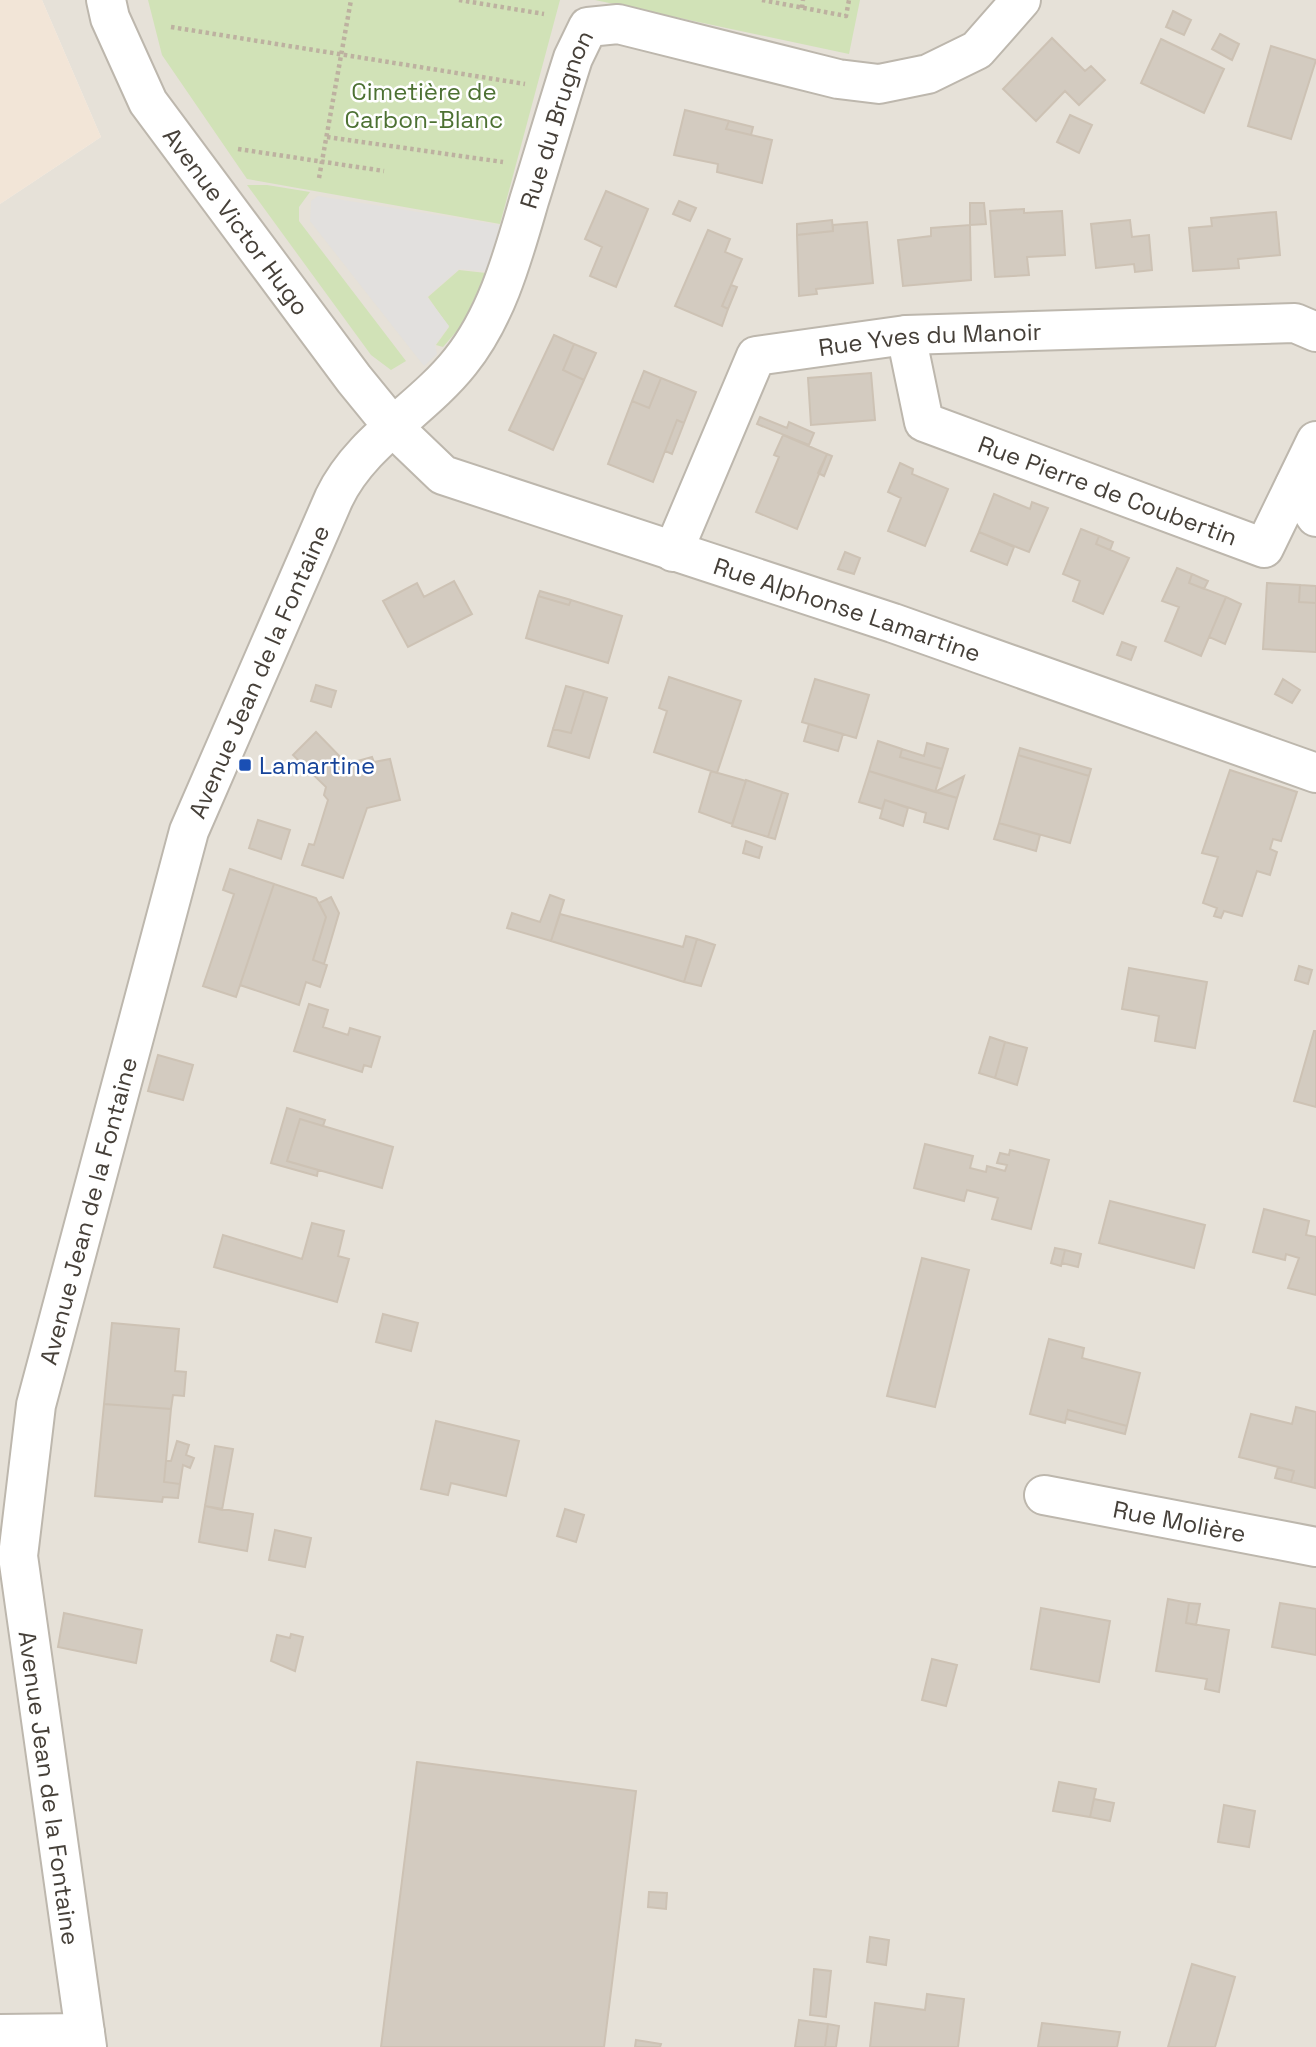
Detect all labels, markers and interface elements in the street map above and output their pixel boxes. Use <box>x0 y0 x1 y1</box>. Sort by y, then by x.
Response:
street label: Rue du Brugnon <box>512 25 600 212</box>
park label: Cimetière de Carbon-Blanc <box>345 76 503 135</box>
street label: Avenue Victor Hugo <box>156 121 317 321</box>
street label: Rue Yves du Manoir <box>816 315 1042 363</box>
street label: Rue Pierre de Coubertin <box>974 428 1242 552</box>
street label: Avenue Jean de la Fontaine <box>181 520 336 823</box>
street label: Rue Alphonse Lamartine <box>710 550 985 668</box>
place label: Lamartine <box>259 750 375 781</box>
marker: Lamartine <box>237 757 253 773</box>
street label: Avenue Jean de la Fontaine <box>32 1054 144 1368</box>
street label: Rue Molière <box>1110 1493 1249 1549</box>
street label: Avenue Jean de la Fontaine <box>12 1629 86 1947</box>

